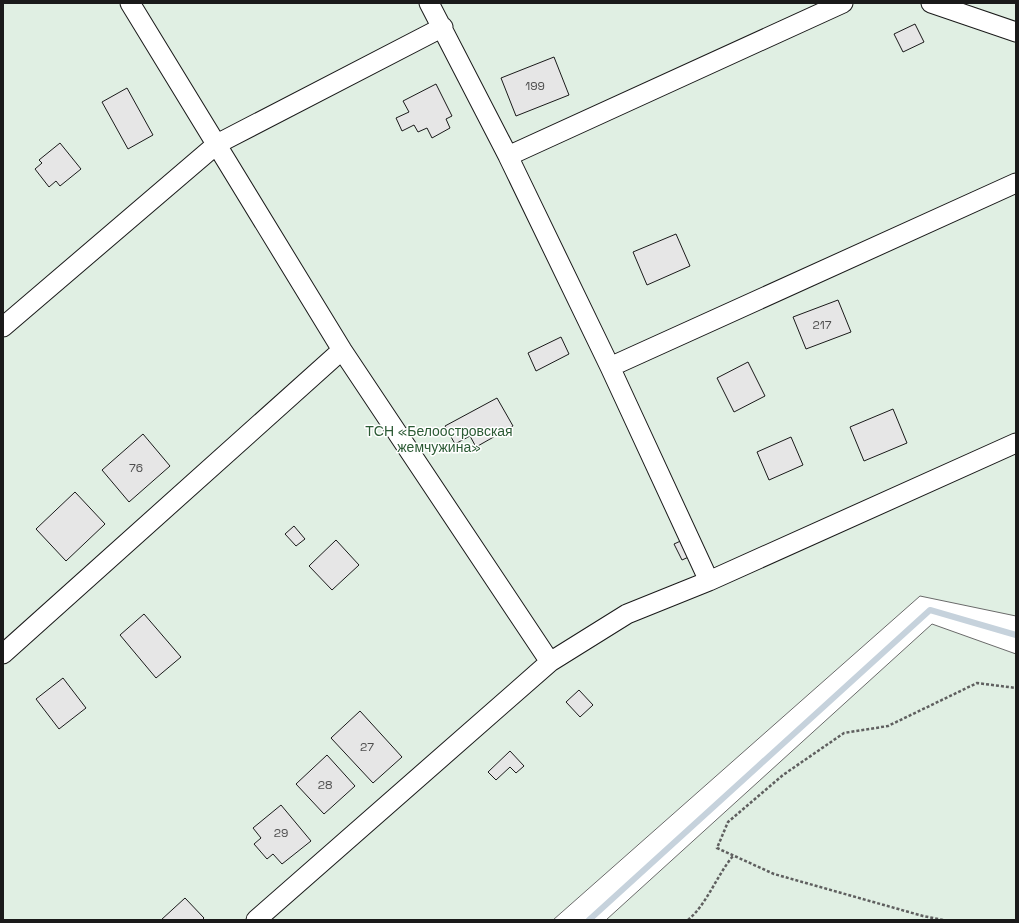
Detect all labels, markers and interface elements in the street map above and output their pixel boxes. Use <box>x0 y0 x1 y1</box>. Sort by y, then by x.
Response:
house number: 199 <box>525 78 545 94</box>
house number: 217 <box>812 317 832 333</box>
park label: ТСН «Белоостровская жемчужина» <box>365 422 513 456</box>
house number: 76 <box>129 460 143 476</box>
house number: 27 <box>360 739 374 755</box>
house number: 28 <box>318 777 332 793</box>
house number: 29 <box>274 825 288 841</box>

